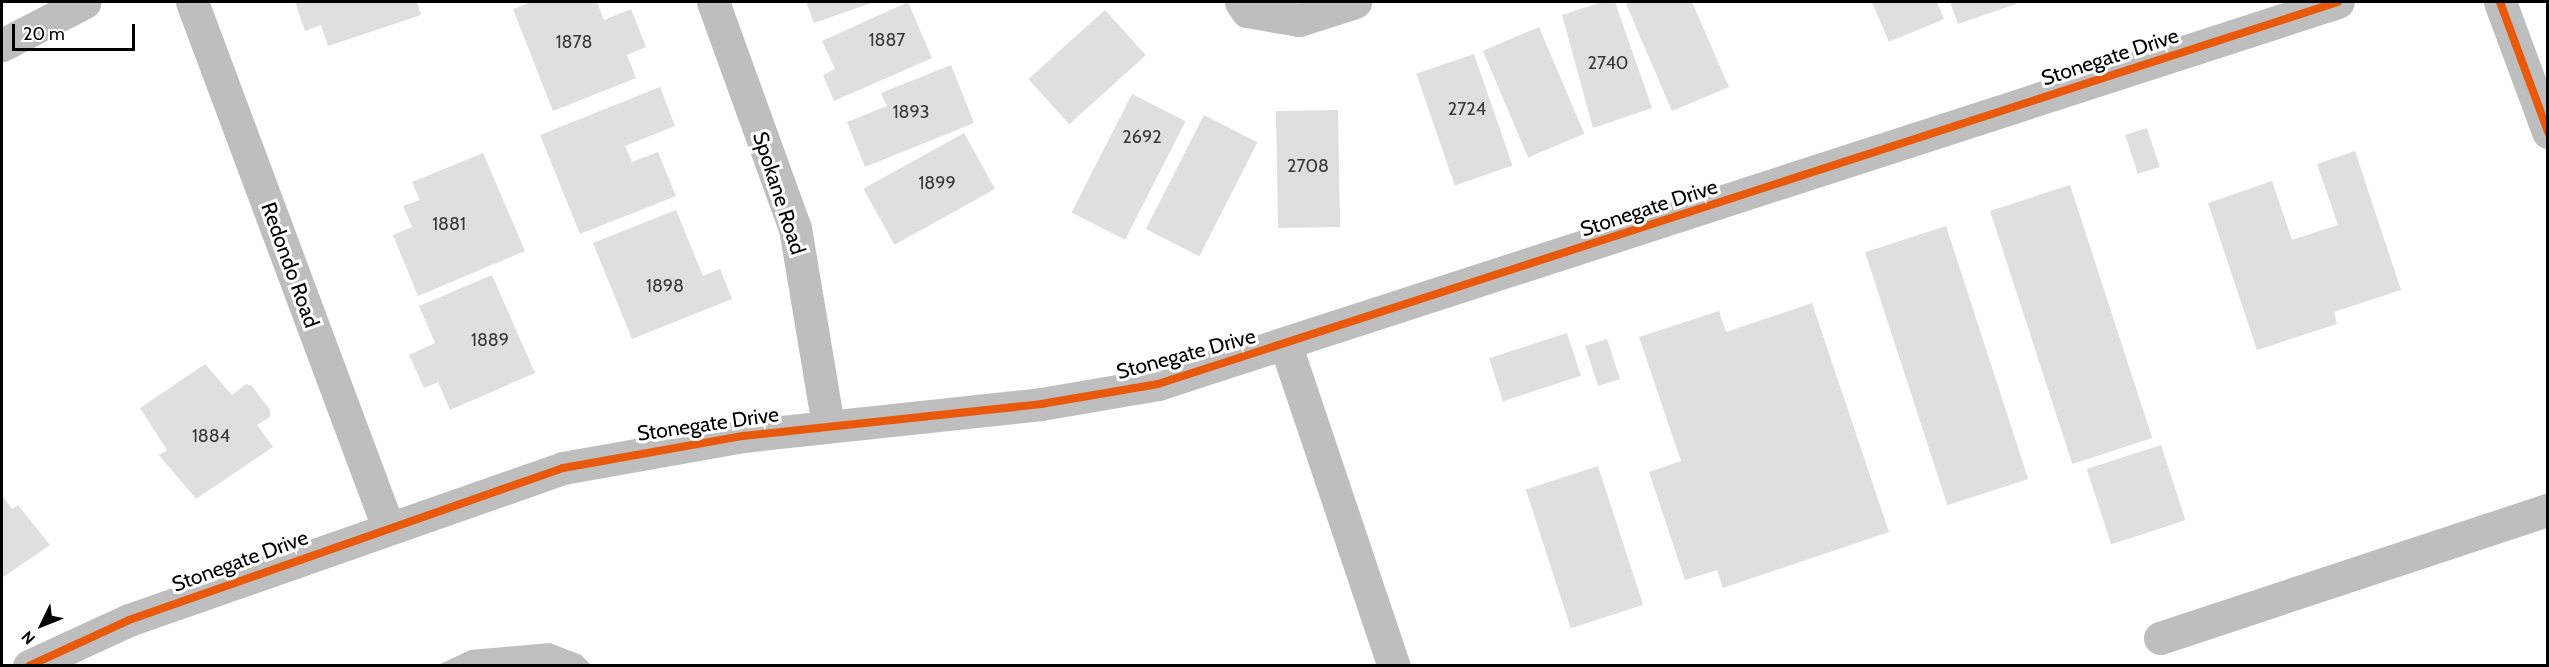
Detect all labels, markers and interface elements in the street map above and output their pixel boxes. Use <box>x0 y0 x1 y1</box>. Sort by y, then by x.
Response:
scale bar <box>15 12 138 50</box>
text: 20 m <box>23 23 65 45</box>
street label: Stonegate Drive <box>2038 23 2182 91</box>
house number: 1887 <box>869 29 905 51</box>
house number: 1878 <box>556 31 592 53</box>
house number: 2740 <box>1588 52 1628 74</box>
house number: 2724 <box>1448 98 1486 120</box>
house number: 1893 <box>893 101 929 123</box>
house number: 2692 <box>1122 126 1162 148</box>
street label: Spokane Road <box>747 128 811 258</box>
house number: 2708 <box>1287 155 1329 177</box>
house number: 1899 <box>918 172 956 194</box>
street label: Stonegate Drive <box>1577 174 1721 242</box>
street label: Redondo Road <box>256 199 324 331</box>
house number: 1881 <box>432 213 466 235</box>
house number: 1898 <box>646 275 684 297</box>
street label: Stonegate Drive <box>1114 323 1258 385</box>
house number: 1889 <box>471 329 509 351</box>
street label: Stonegate Drive <box>635 402 781 446</box>
house number: 1884 <box>192 425 230 447</box>
street label: Stonegate Drive <box>169 525 311 597</box>
north arrow <box>12 595 72 655</box>
text: N <box>18 627 39 648</box>

